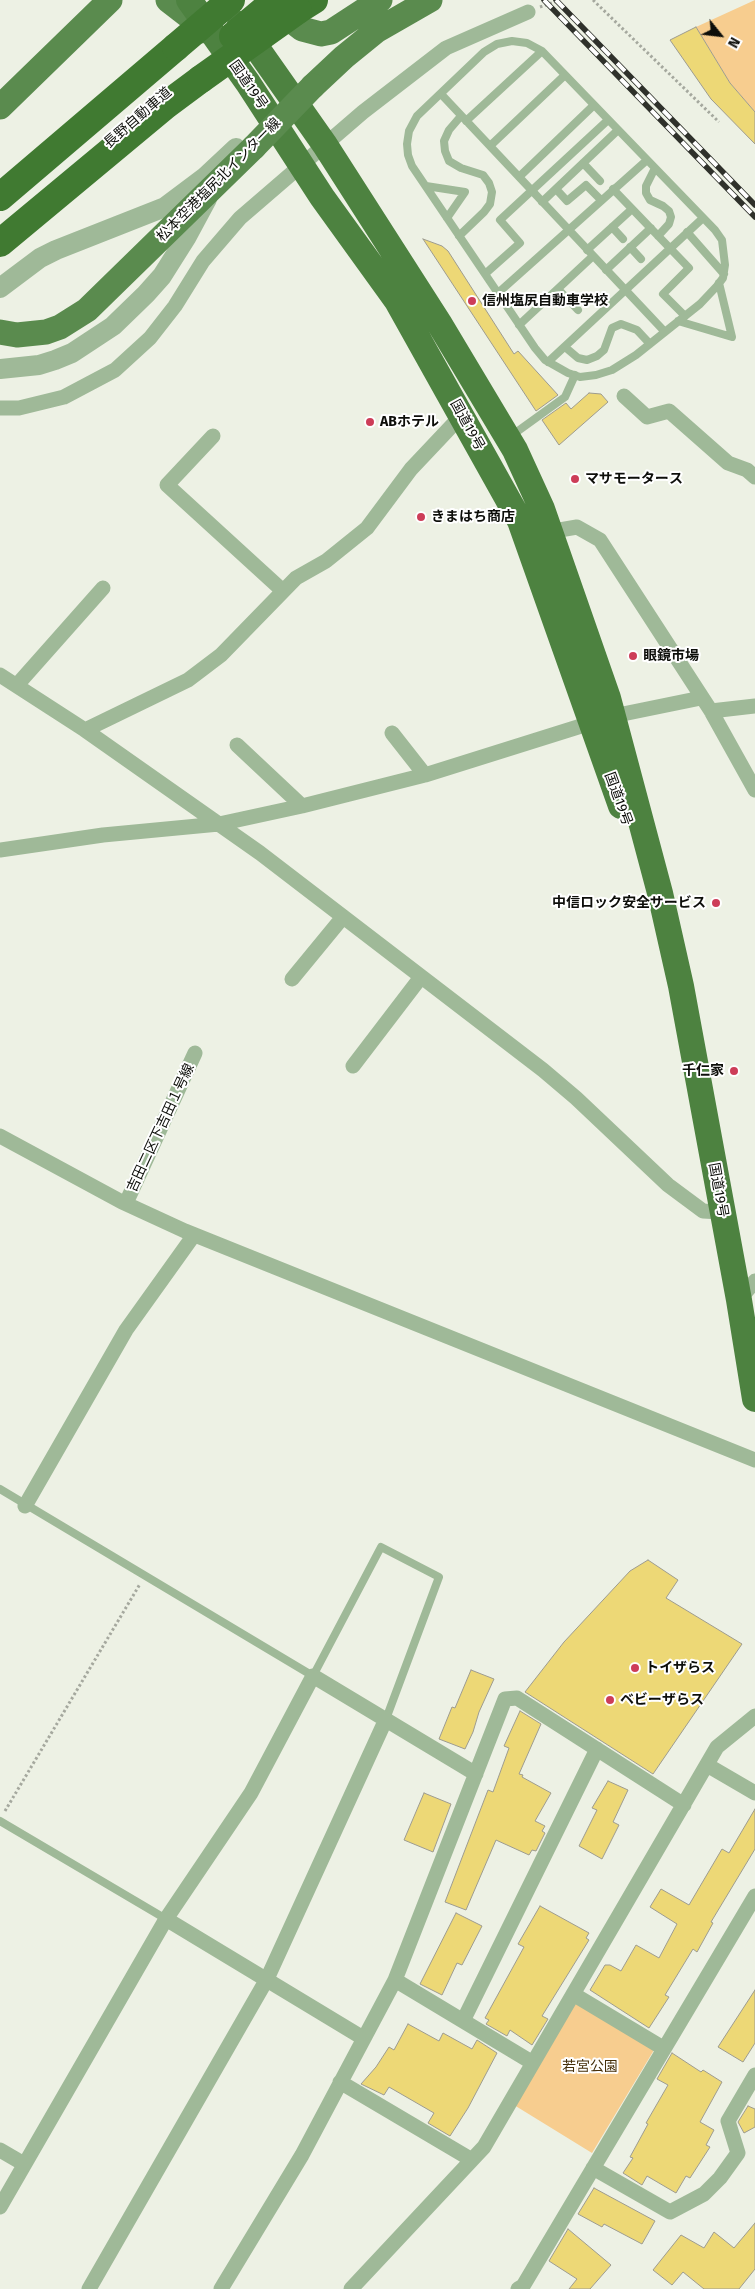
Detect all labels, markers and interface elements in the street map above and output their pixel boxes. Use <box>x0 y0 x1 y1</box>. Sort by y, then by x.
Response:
north arrow <box>695 10 745 60</box>
text: N <box>724 34 743 51</box>
street label: 国道19号 <box>225 57 271 113</box>
street label: 長野自動車道 <box>101 84 175 152</box>
street label: 松本空港塩尻北インター線 <box>154 115 284 245</box>
place label: 信州塩尻自動車学校 <box>482 293 608 309</box>
marker: 信州塩尻自動車学校 <box>466 295 478 307</box>
street label: 国道19号 <box>446 397 488 453</box>
place label: ABホテル <box>380 414 439 430</box>
marker: ABホテル <box>364 416 376 428</box>
place label: マサモータース <box>585 471 683 487</box>
marker: マサモータース <box>569 473 581 485</box>
place label: きまはち商店 <box>431 509 515 525</box>
marker: きまはち商店 <box>415 511 427 523</box>
place label: 眼鏡市場 <box>643 648 699 664</box>
marker: 眼鏡市場 <box>627 650 639 662</box>
street label: 国道19号 <box>601 770 635 828</box>
place label: 中信ロック安全サービス <box>552 895 706 911</box>
marker: 中信ロック安全サービス <box>710 897 722 909</box>
street label: 吉田二区下吉田１号線 <box>124 1061 198 1195</box>
place label: 千仁家 <box>682 1063 724 1079</box>
marker: 千仁家 <box>728 1065 740 1077</box>
street label: 国道19号 <box>705 1161 731 1219</box>
place label: トイザらス <box>645 1660 715 1676</box>
marker: トイザらス <box>629 1662 641 1674</box>
place label: ベビーザらス <box>620 1692 704 1708</box>
marker: ベビーザらス <box>604 1694 616 1706</box>
park label: 若宮公園 <box>562 2059 618 2075</box>

